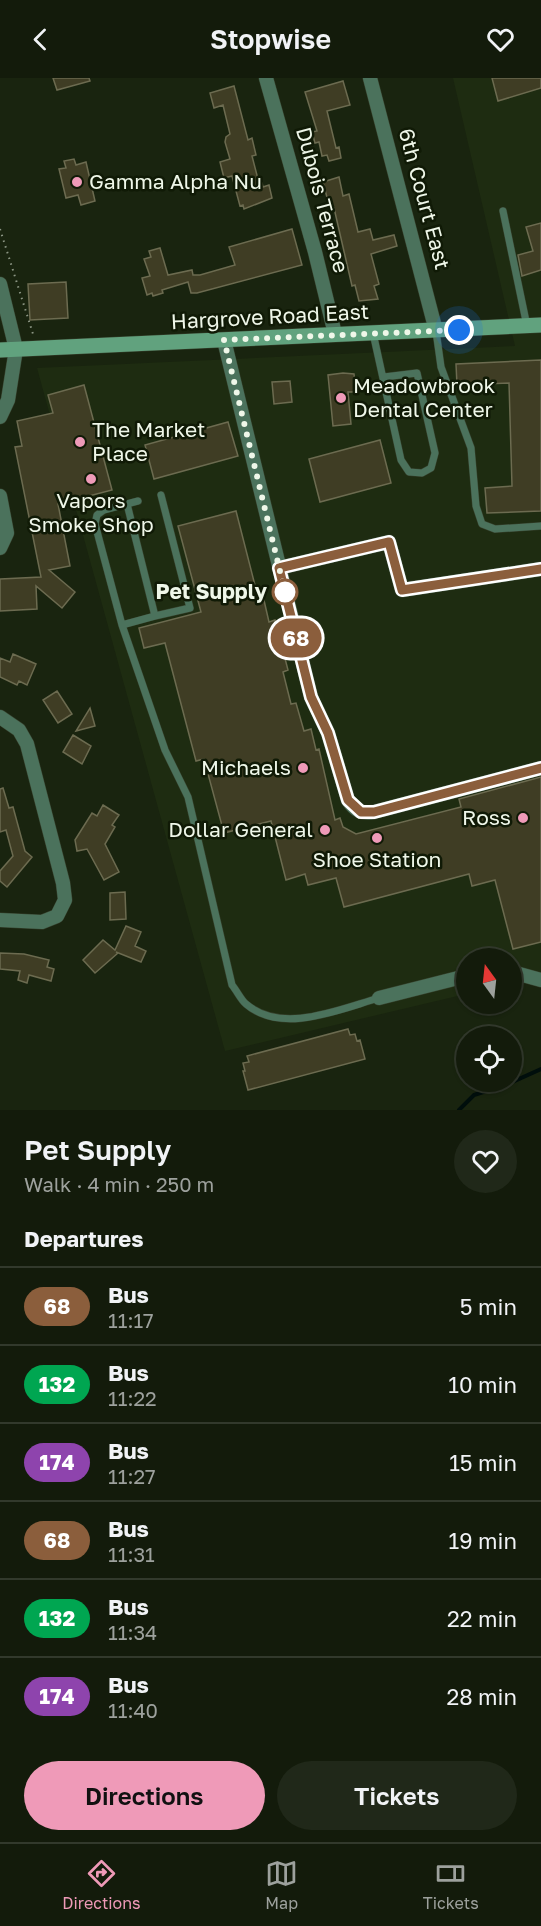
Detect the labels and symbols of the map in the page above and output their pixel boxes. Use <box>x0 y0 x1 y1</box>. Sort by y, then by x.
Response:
street label: Dubois Terrace <box>291 124 355 276</box>
street label: 6th Court East <box>394 125 456 272</box>
place label: Gamma Alpha Nu <box>89 168 262 194</box>
marker: Gamma Alpha Nu <box>70 175 84 189</box>
street label: Hargrove Road East <box>170 298 370 334</box>
your location <box>444 315 474 345</box>
place label: Meadowbrook Dental Center <box>353 372 496 422</box>
marker: Meadowbrook Dental Center <box>334 391 348 405</box>
place label: The Market Place <box>92 416 206 466</box>
marker: The Market Place <box>73 435 87 449</box>
marker: Vapors Smoke Shop <box>84 472 98 486</box>
place label: Vapors Smoke Shop <box>28 487 154 537</box>
place label: Pet Supply <box>156 578 267 604</box>
marker: Pet Supply <box>272 579 298 605</box>
line badge: 68 <box>269 618 323 658</box>
place label: Michaels <box>201 754 291 780</box>
marker: Michaels <box>296 761 310 775</box>
place label: Ross <box>462 804 511 830</box>
marker: Ross <box>516 811 530 825</box>
place label: Dollar General <box>168 816 313 842</box>
marker: Dollar General <box>318 823 332 837</box>
marker: Shoe Station <box>370 831 384 845</box>
place label: Shoe Station <box>312 846 442 872</box>
north arrow <box>456 948 522 1014</box>

